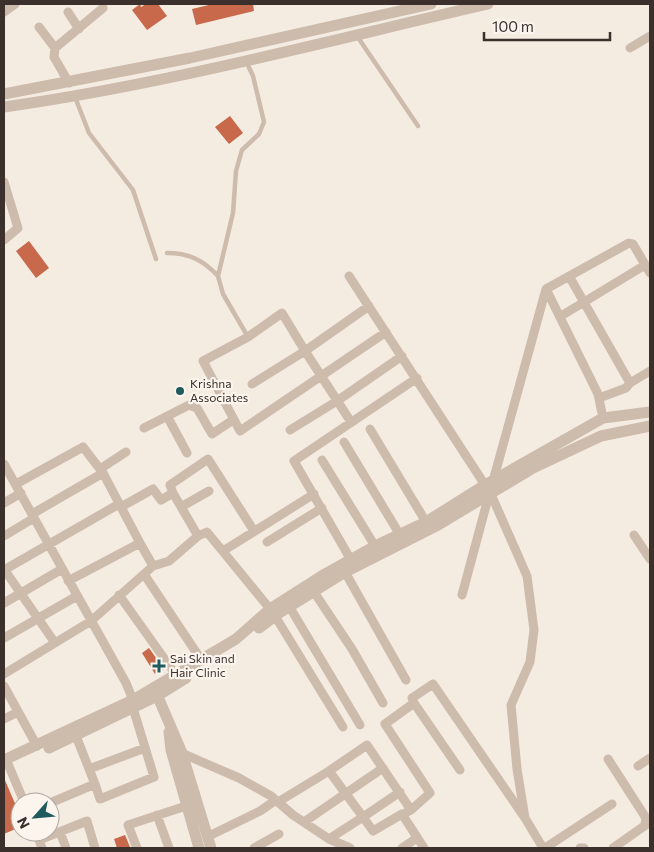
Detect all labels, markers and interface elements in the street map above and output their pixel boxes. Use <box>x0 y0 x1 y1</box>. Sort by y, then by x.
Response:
scale bar <box>484 10 610 42</box>
text: 100 m <box>492 17 534 35</box>
place label: Krishna Associates <box>190 376 248 404</box>
marker: Krishna Associates <box>174 385 186 397</box>
place label: Sai Skin and Hair Clinic <box>170 651 235 679</box>
marker: Sai Skin and Hair Clinic <box>152 659 166 673</box>
north arrow <box>10 792 60 842</box>
text: N <box>13 815 33 832</box>

